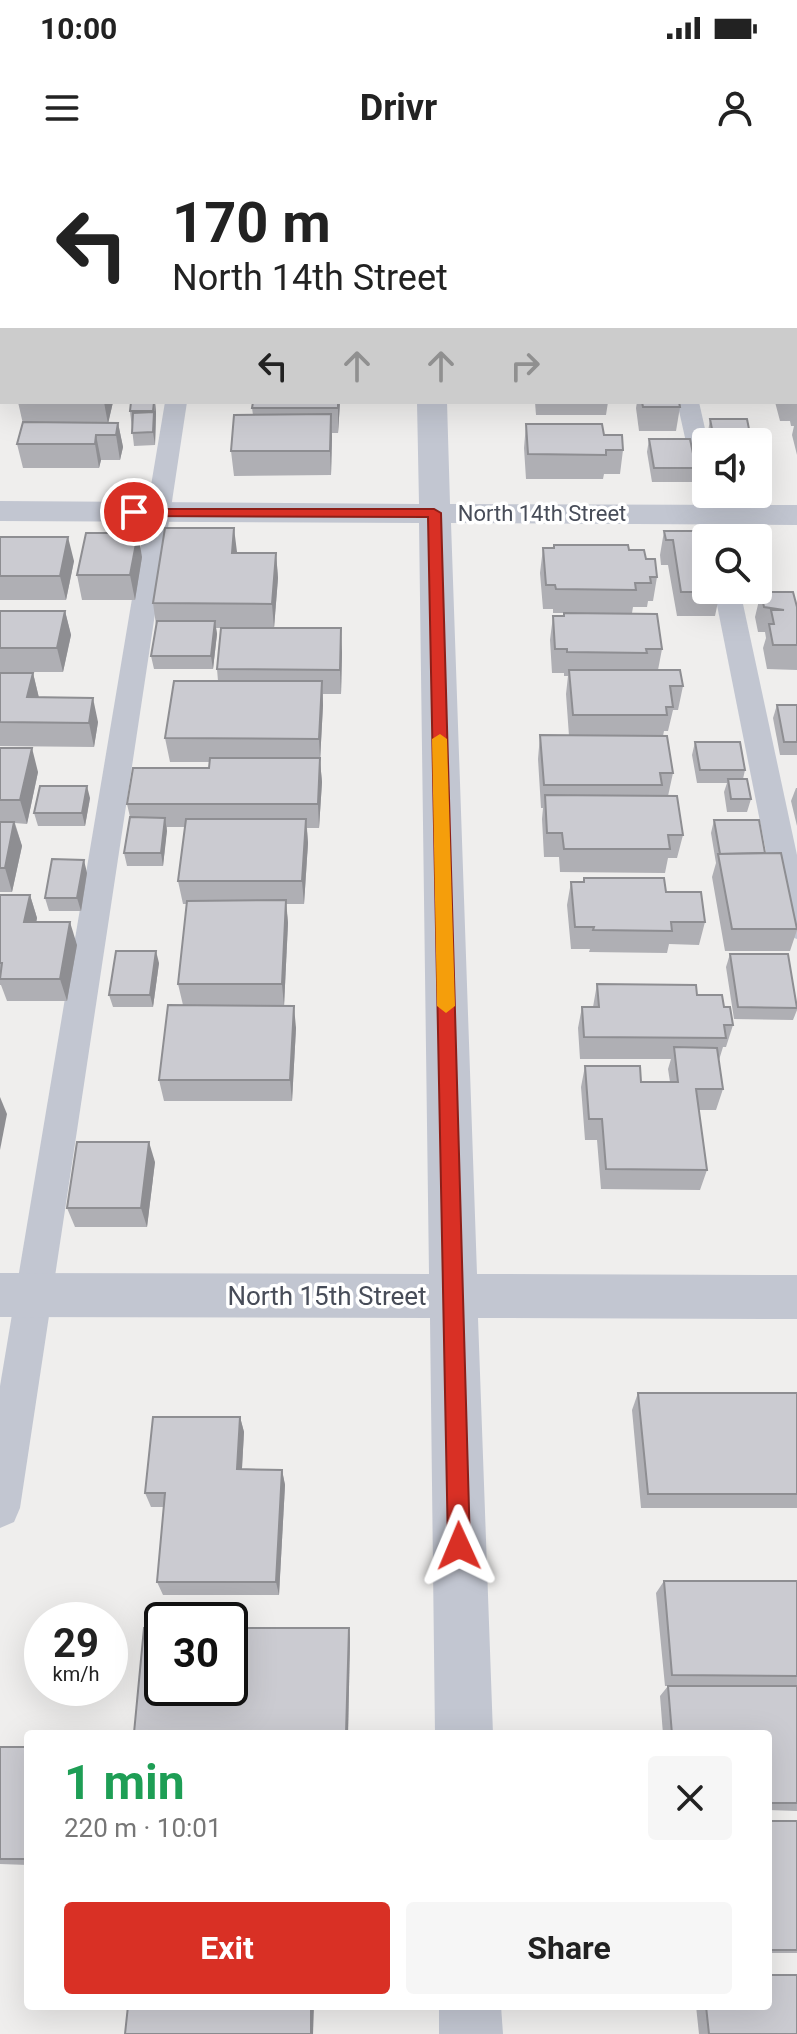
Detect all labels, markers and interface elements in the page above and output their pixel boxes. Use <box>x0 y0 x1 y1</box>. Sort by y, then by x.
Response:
text: 10:00 <box>40 11 117 46</box>
icon: menu <box>40 86 84 130</box>
icon: person <box>713 86 757 130</box>
text: Drivr <box>360 87 437 129</box>
text: 170 m <box>172 190 331 256</box>
icon: left <box>40 192 144 296</box>
text: North 14th Street <box>172 257 448 299</box>
icon: left <box>251 344 295 388</box>
icon: ahead <box>335 344 379 388</box>
icon: ahead <box>419 344 463 388</box>
icon: right <box>503 344 547 388</box>
map controls <box>692 428 772 604</box>
button: sound <box>692 428 772 508</box>
pin <box>100 478 168 546</box>
icon: arrive <box>112 490 156 534</box>
street label: North 14th Street <box>458 501 626 526</box>
button: search <box>692 524 772 604</box>
street label: North 15th Street <box>227 1281 427 1311</box>
position arrow <box>417 1504 501 1588</box>
speed limit sign: 30 <box>144 1602 248 1706</box>
text: 29 <box>53 1620 99 1667</box>
text: km/h <box>53 1662 99 1686</box>
text: 1 min <box>64 1754 185 1811</box>
button: close <box>648 1756 732 1840</box>
text: 220 m · 10:01 <box>64 1813 222 1843</box>
button: Exit <box>64 1902 390 1994</box>
button: Share <box>406 1902 732 1994</box>

